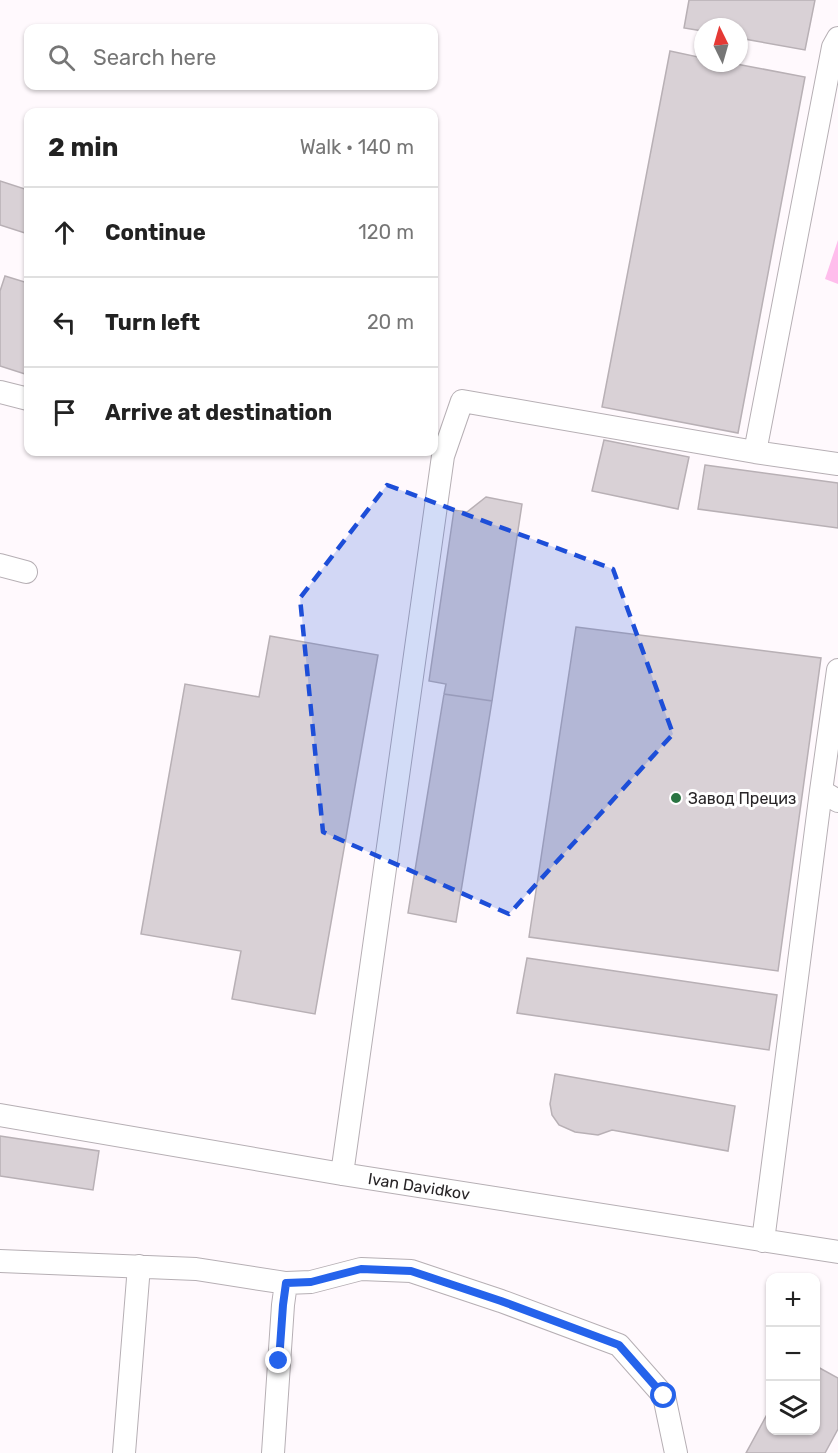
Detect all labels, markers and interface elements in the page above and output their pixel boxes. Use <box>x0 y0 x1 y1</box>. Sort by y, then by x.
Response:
north arrow <box>694 18 748 72</box>
search box <box>24 24 438 90</box>
icon: search <box>45 41 78 74</box>
text: Search here <box>93 44 216 71</box>
text: 2 min <box>48 132 118 163</box>
text: Walk · 140 m <box>300 135 414 159</box>
icon: ahead <box>48 216 81 249</box>
text: Continue <box>105 219 206 246</box>
text: 120 m <box>358 220 414 244</box>
icon: left <box>48 306 81 339</box>
text: Turn left <box>105 309 200 336</box>
text: 20 m <box>367 310 414 334</box>
icon: arrive <box>48 396 81 429</box>
text: Arrive at destination <box>105 399 332 426</box>
place label: Завод Прециз <box>688 789 796 808</box>
marker: Завод Прециз <box>669 791 683 805</box>
street label: Ivan Davidkov <box>367 1169 471 1204</box>
map controls <box>766 1273 820 1435</box>
button: + <box>766 1273 820 1327</box>
button: − <box>766 1327 820 1381</box>
route end <box>265 1347 291 1373</box>
button: layers <box>766 1381 820 1435</box>
route start <box>650 1382 676 1408</box>

